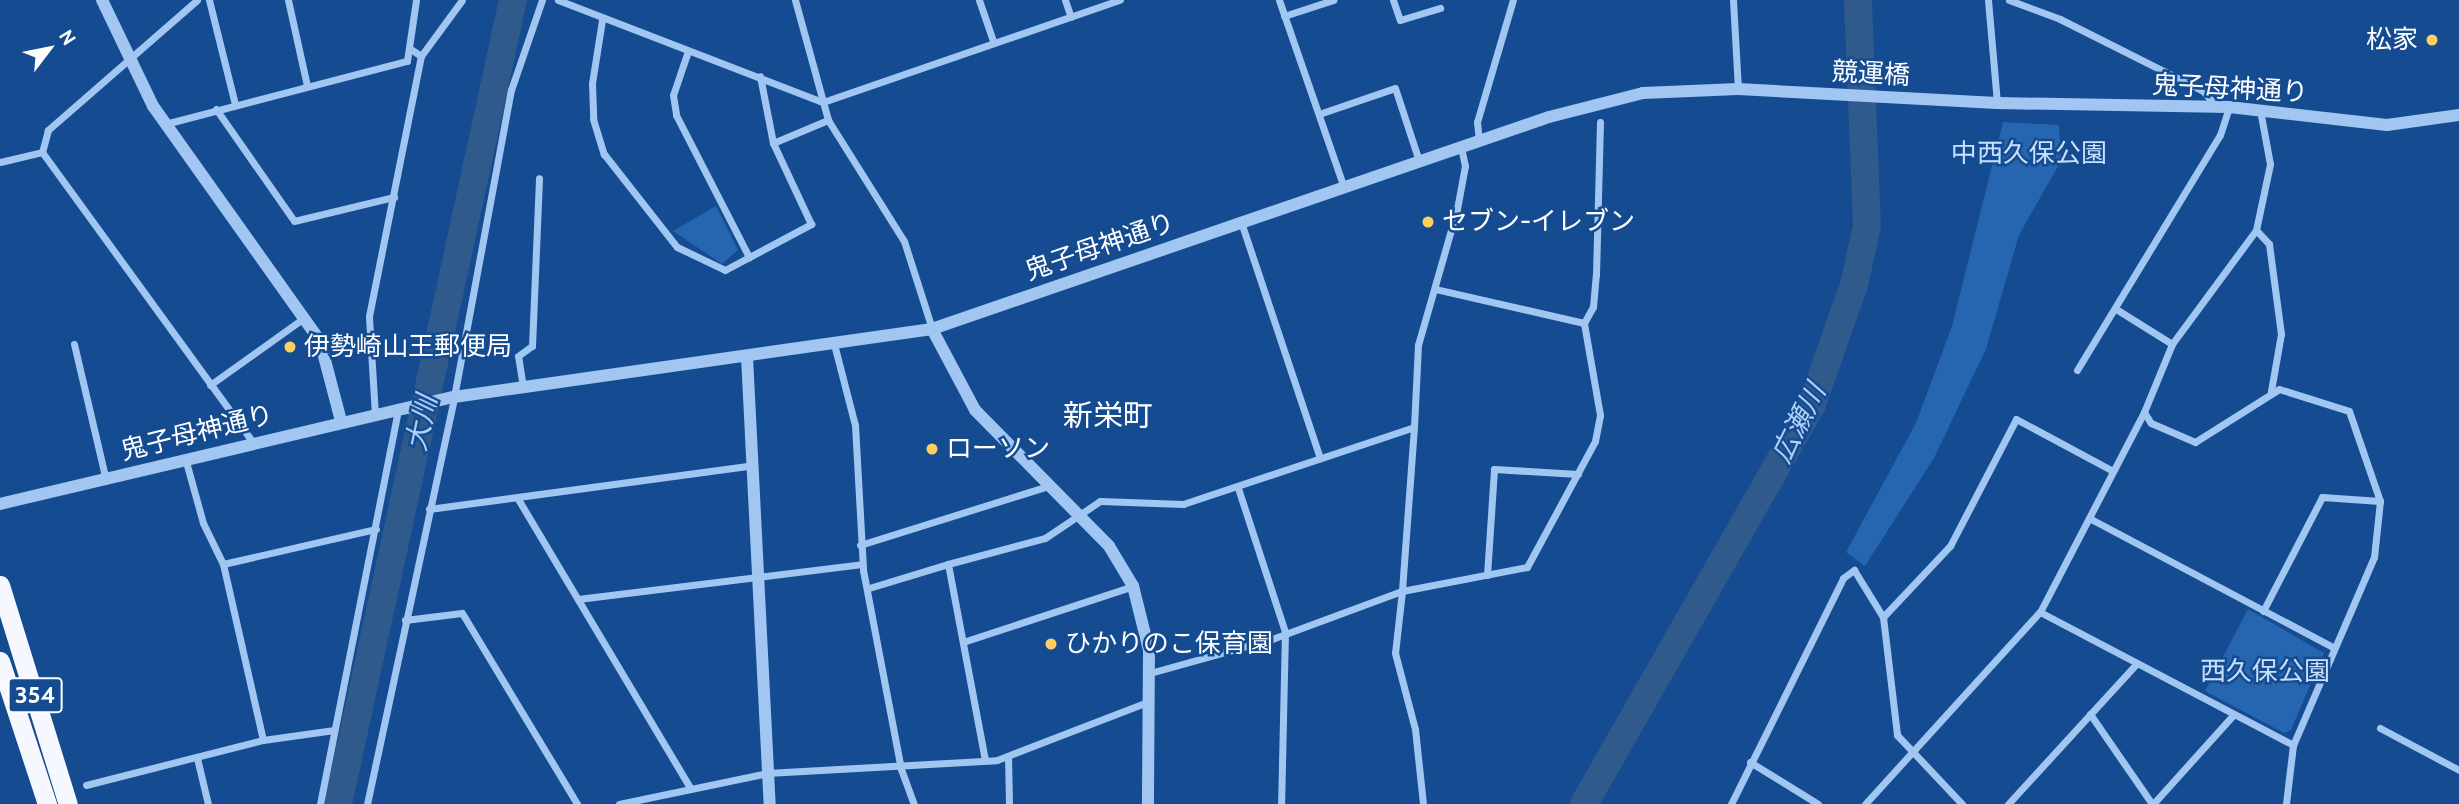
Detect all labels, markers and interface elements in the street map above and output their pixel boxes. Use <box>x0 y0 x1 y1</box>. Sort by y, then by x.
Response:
north arrow <box>14 14 84 84</box>
place label: 松家 <box>2366 24 2418 56</box>
text: N <box>54 26 81 49</box>
marker: 松家 <box>2424 32 2440 48</box>
street label: 競運橋 <box>1831 56 1911 92</box>
street label: 鬼子母神通り <box>2151 69 2309 109</box>
park label: 中西久保公園 <box>1951 138 2107 170</box>
place label: セブン-イレブン <box>1442 206 1635 238</box>
street label: 鬼子母神通り <box>1021 207 1179 287</box>
marker: セブン-イレブン <box>1420 214 1436 230</box>
place label: 伊勢崎山王郵便局 <box>304 331 512 363</box>
marker: 伊勢崎山王郵便局 <box>282 339 298 355</box>
water label: 広瀬川 <box>1764 378 1832 468</box>
water label: 大川 <box>399 392 443 454</box>
district label: 新栄町 <box>1063 398 1153 434</box>
street label: 鬼子母神通り <box>118 399 276 467</box>
place label: ローソン <box>946 433 1050 465</box>
marker: ローソン <box>924 441 940 457</box>
place label: ひかりのこ保育園 <box>1065 628 1273 660</box>
marker: ひかりのこ保育園 <box>1043 636 1059 652</box>
park label: 西久保公園 <box>2200 656 2330 688</box>
road number: 354 <box>7 674 63 716</box>

